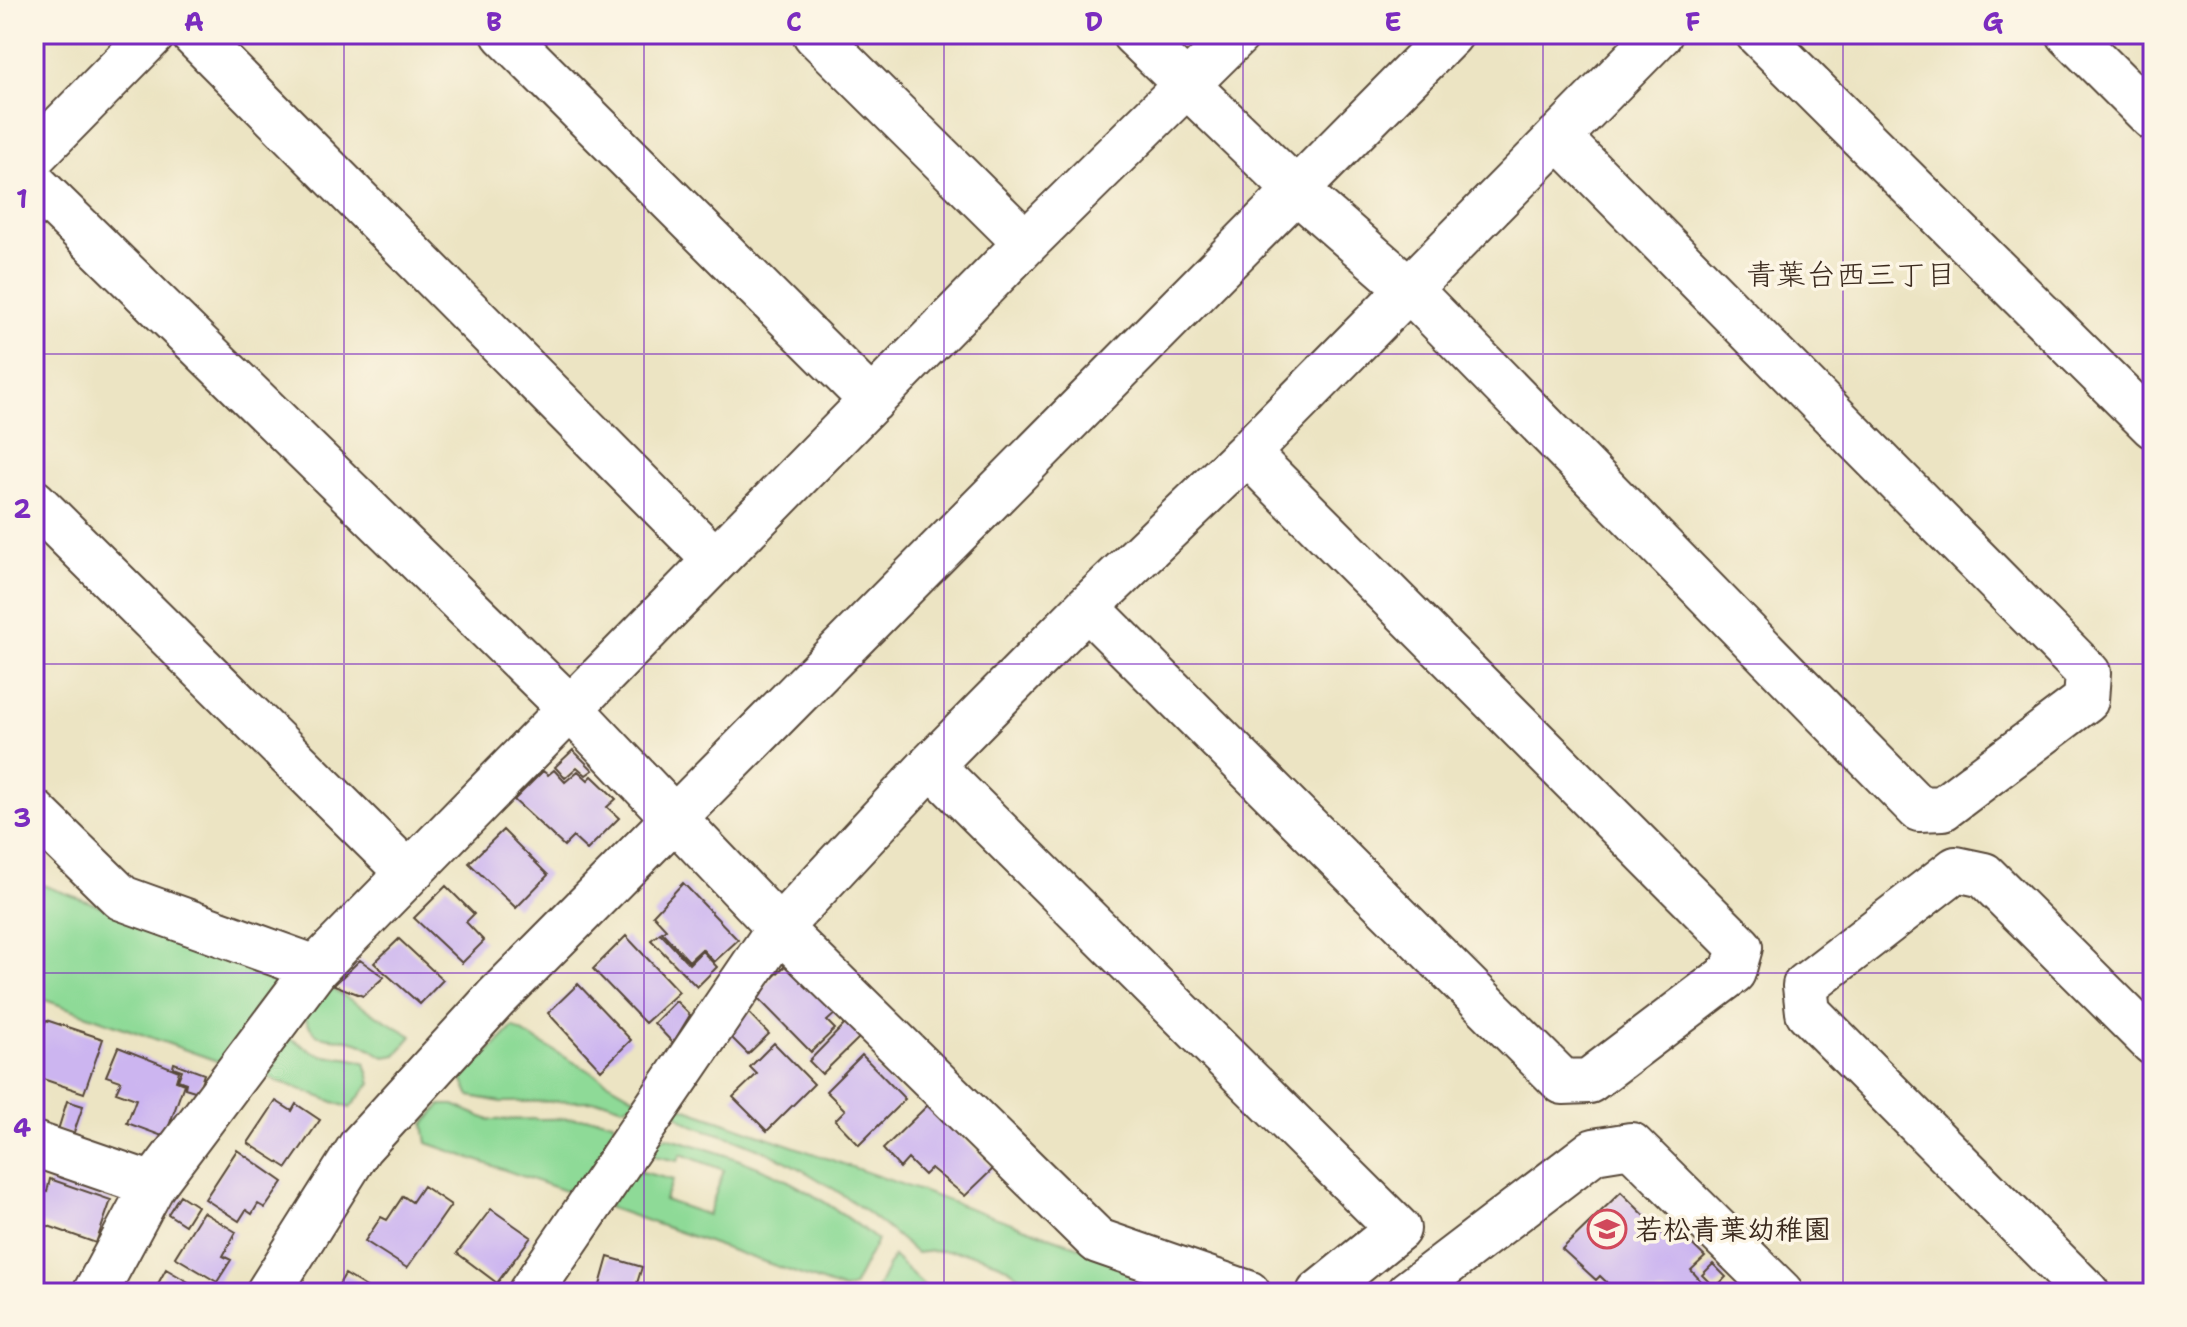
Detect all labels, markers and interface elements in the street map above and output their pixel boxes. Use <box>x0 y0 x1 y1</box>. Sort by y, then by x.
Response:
text: A <box>184 4 204 39</box>
text: B <box>486 4 502 39</box>
text: C <box>786 4 802 39</box>
text: D <box>1085 4 1103 39</box>
text: E <box>1384 4 1402 39</box>
text: F <box>1685 4 1701 39</box>
text: G <box>1983 4 2004 39</box>
text: 1 <box>16 181 28 216</box>
district label: 青葉台西三丁目 <box>1746 254 1956 295</box>
text: 2 <box>13 491 31 526</box>
text: 3 <box>13 800 31 835</box>
text: 4 <box>13 1110 31 1145</box>
school or university icon: 若松青葉幼稚園 <box>1586 1208 1628 1250</box>
place label: 若松青葉幼稚園 <box>1635 1210 1831 1248</box>

